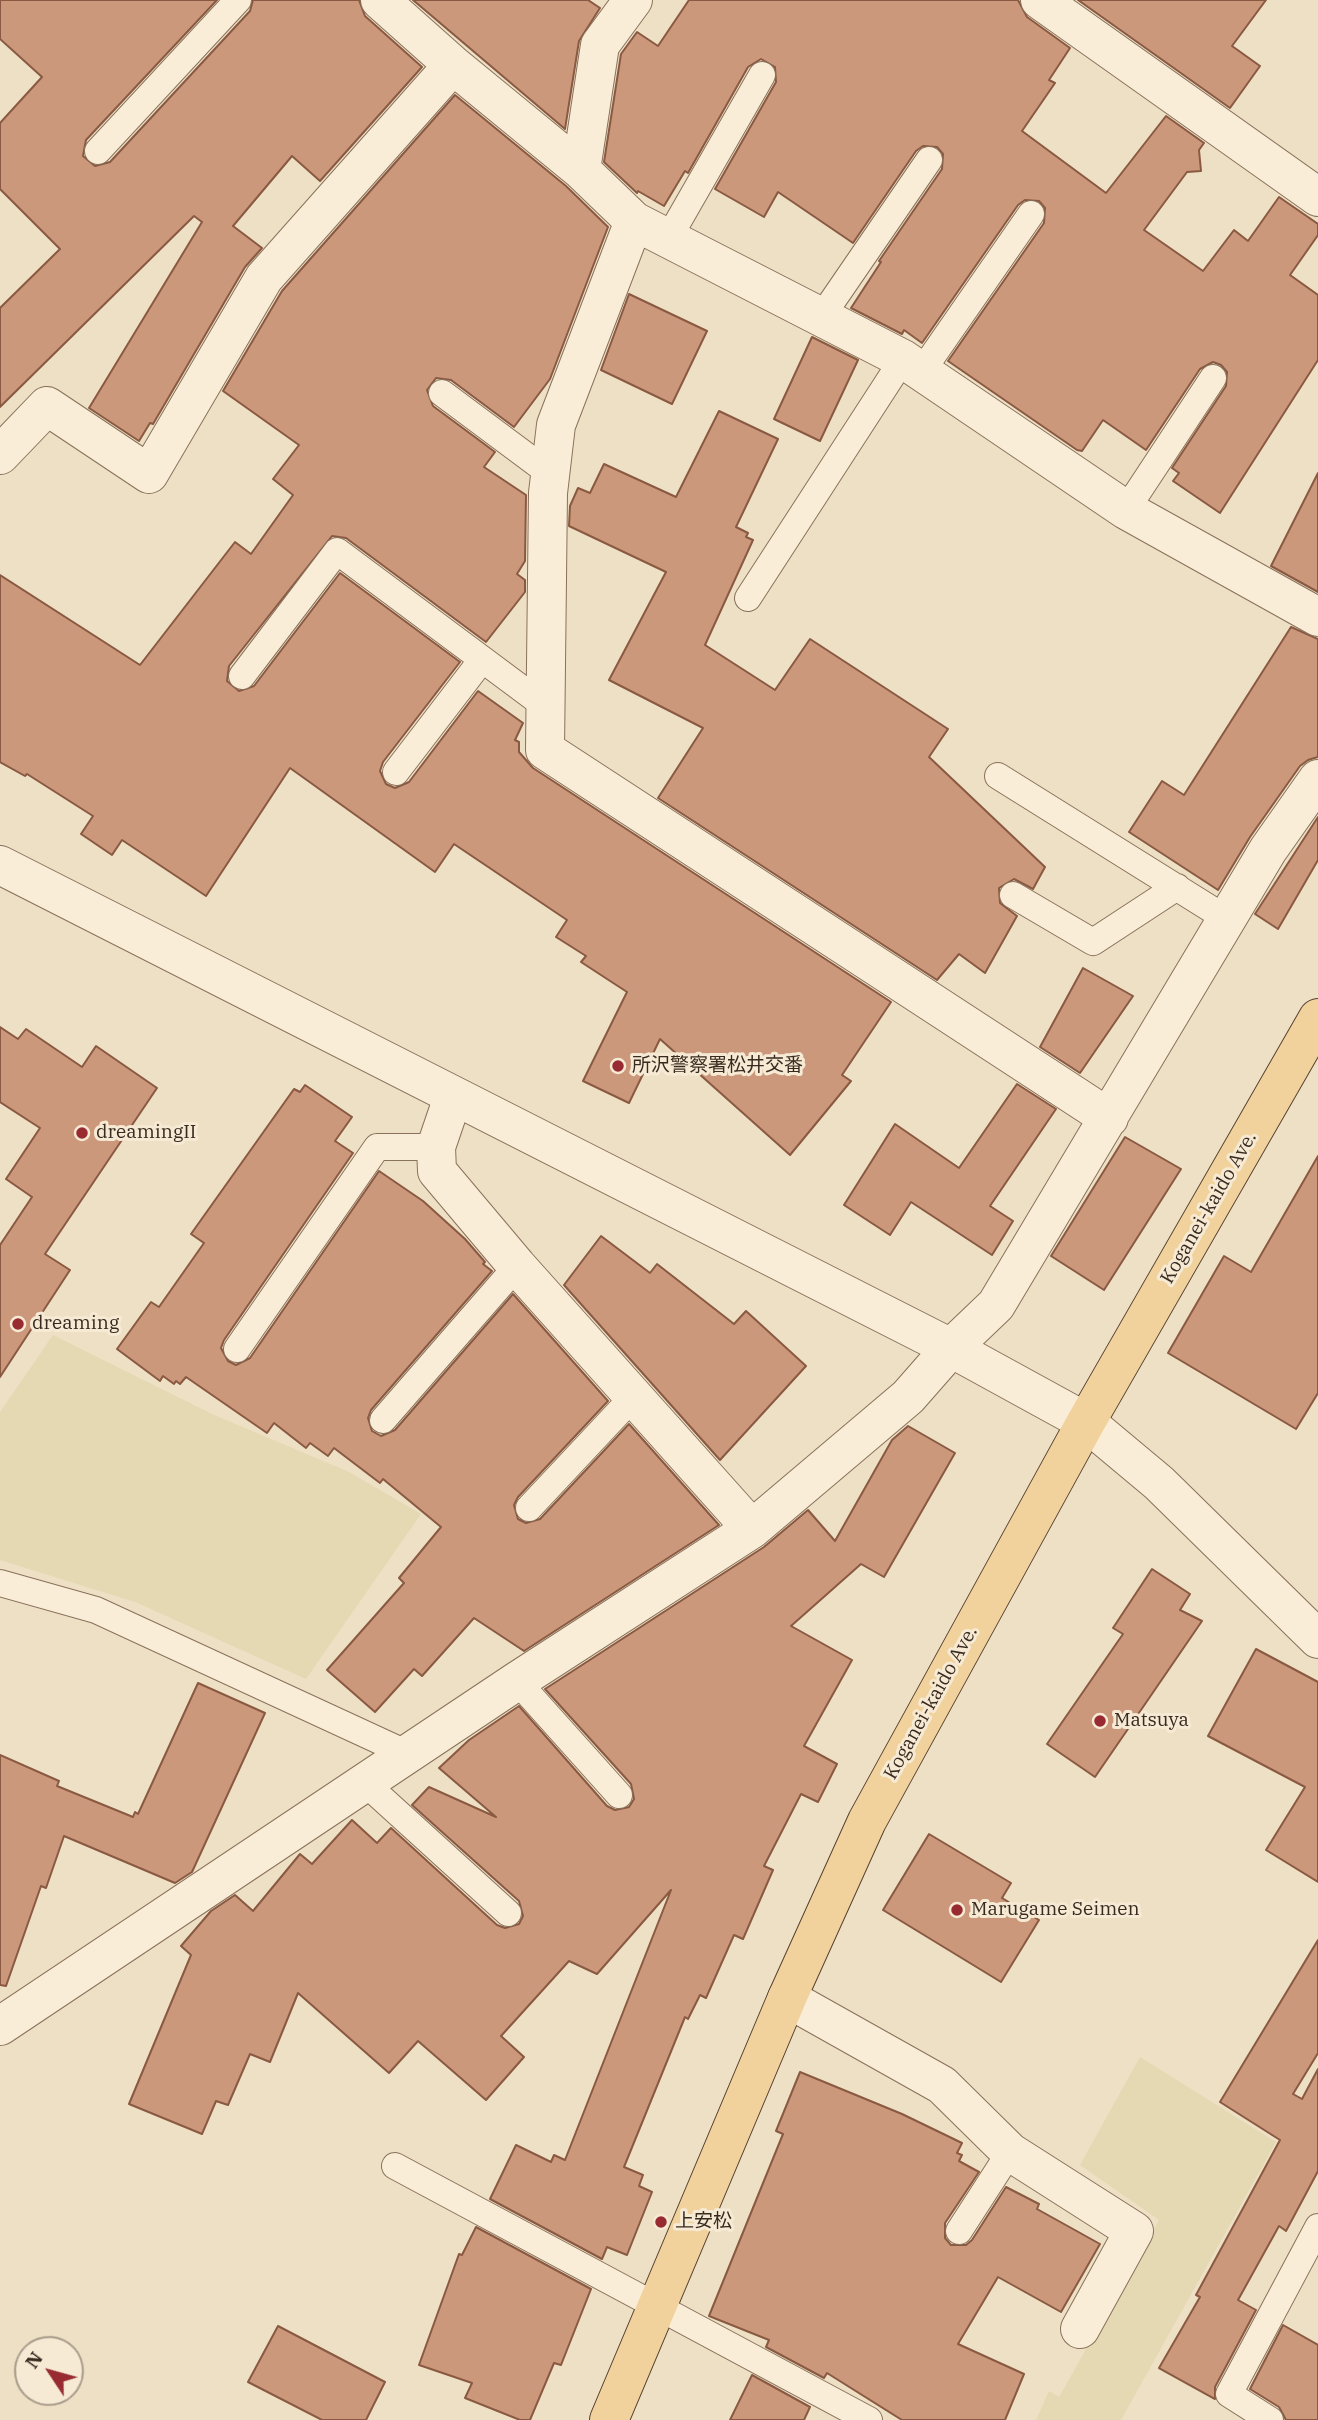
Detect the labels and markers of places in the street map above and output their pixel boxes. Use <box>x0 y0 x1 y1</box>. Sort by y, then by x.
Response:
place label: 所沢警察署松井交番 <box>632 1055 803 1077</box>
marker: 所沢警察署松井交番 <box>610 1058 626 1074</box>
place label: dreamingII <box>96 1122 196 1144</box>
marker: dreamingII <box>74 1125 90 1141</box>
place label: dreaming <box>32 1313 119 1335</box>
marker: dreaming <box>10 1316 26 1332</box>
place label: Matsuya <box>1114 1710 1189 1732</box>
marker: Matsuya <box>1092 1713 1108 1729</box>
place label: Marugame Seimen <box>971 1899 1140 1921</box>
marker: Marugame Seimen <box>949 1902 965 1918</box>
place label: 上安松 <box>675 2211 732 2233</box>
marker: 上安松 <box>653 2214 669 2230</box>

